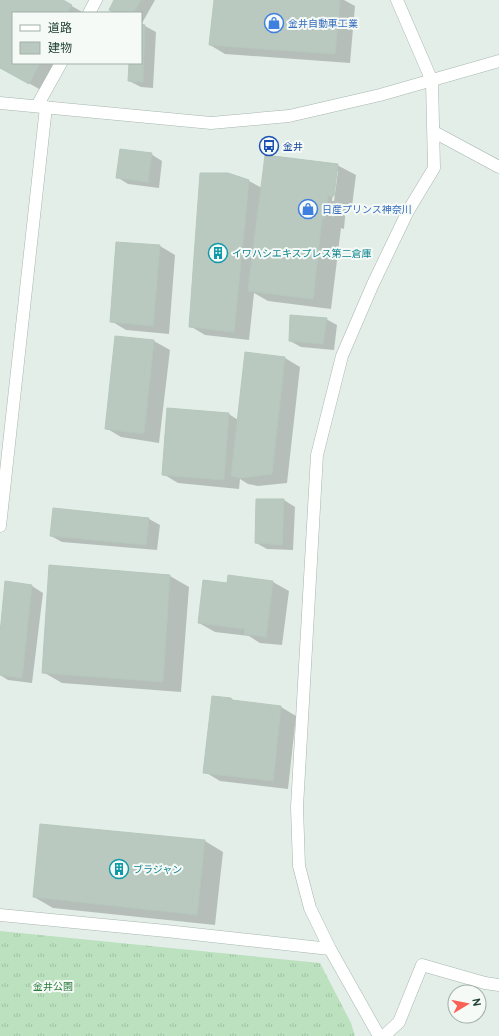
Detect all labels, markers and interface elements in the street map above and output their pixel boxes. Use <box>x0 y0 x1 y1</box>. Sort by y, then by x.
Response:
legend <box>12 12 142 64</box>
shop icon: 金井自動車工業 <box>263 12 285 34</box>
place label: 金井自動車工業 <box>288 18 358 31</box>
text: 道路 <box>48 21 72 37</box>
text: 建物 <box>48 41 72 57</box>
bus stop icon: 金井 <box>258 135 280 157</box>
place label: 金井 <box>283 141 303 154</box>
shop icon: 日産プリンス神奈川 <box>297 198 319 220</box>
place label: 日産プリンス神奈川 <box>322 204 412 217</box>
building icon: イワハシエキスプレス第二倉庫 <box>207 242 229 264</box>
place label: イワハシエキスプレス第二倉庫 <box>232 248 372 261</box>
building icon: ブラジャン <box>108 858 130 880</box>
place label: ブラジャン <box>133 864 182 877</box>
park label: 金井公園 <box>33 981 73 994</box>
north arrow <box>447 984 487 1024</box>
text: N <box>468 997 483 1008</box>

